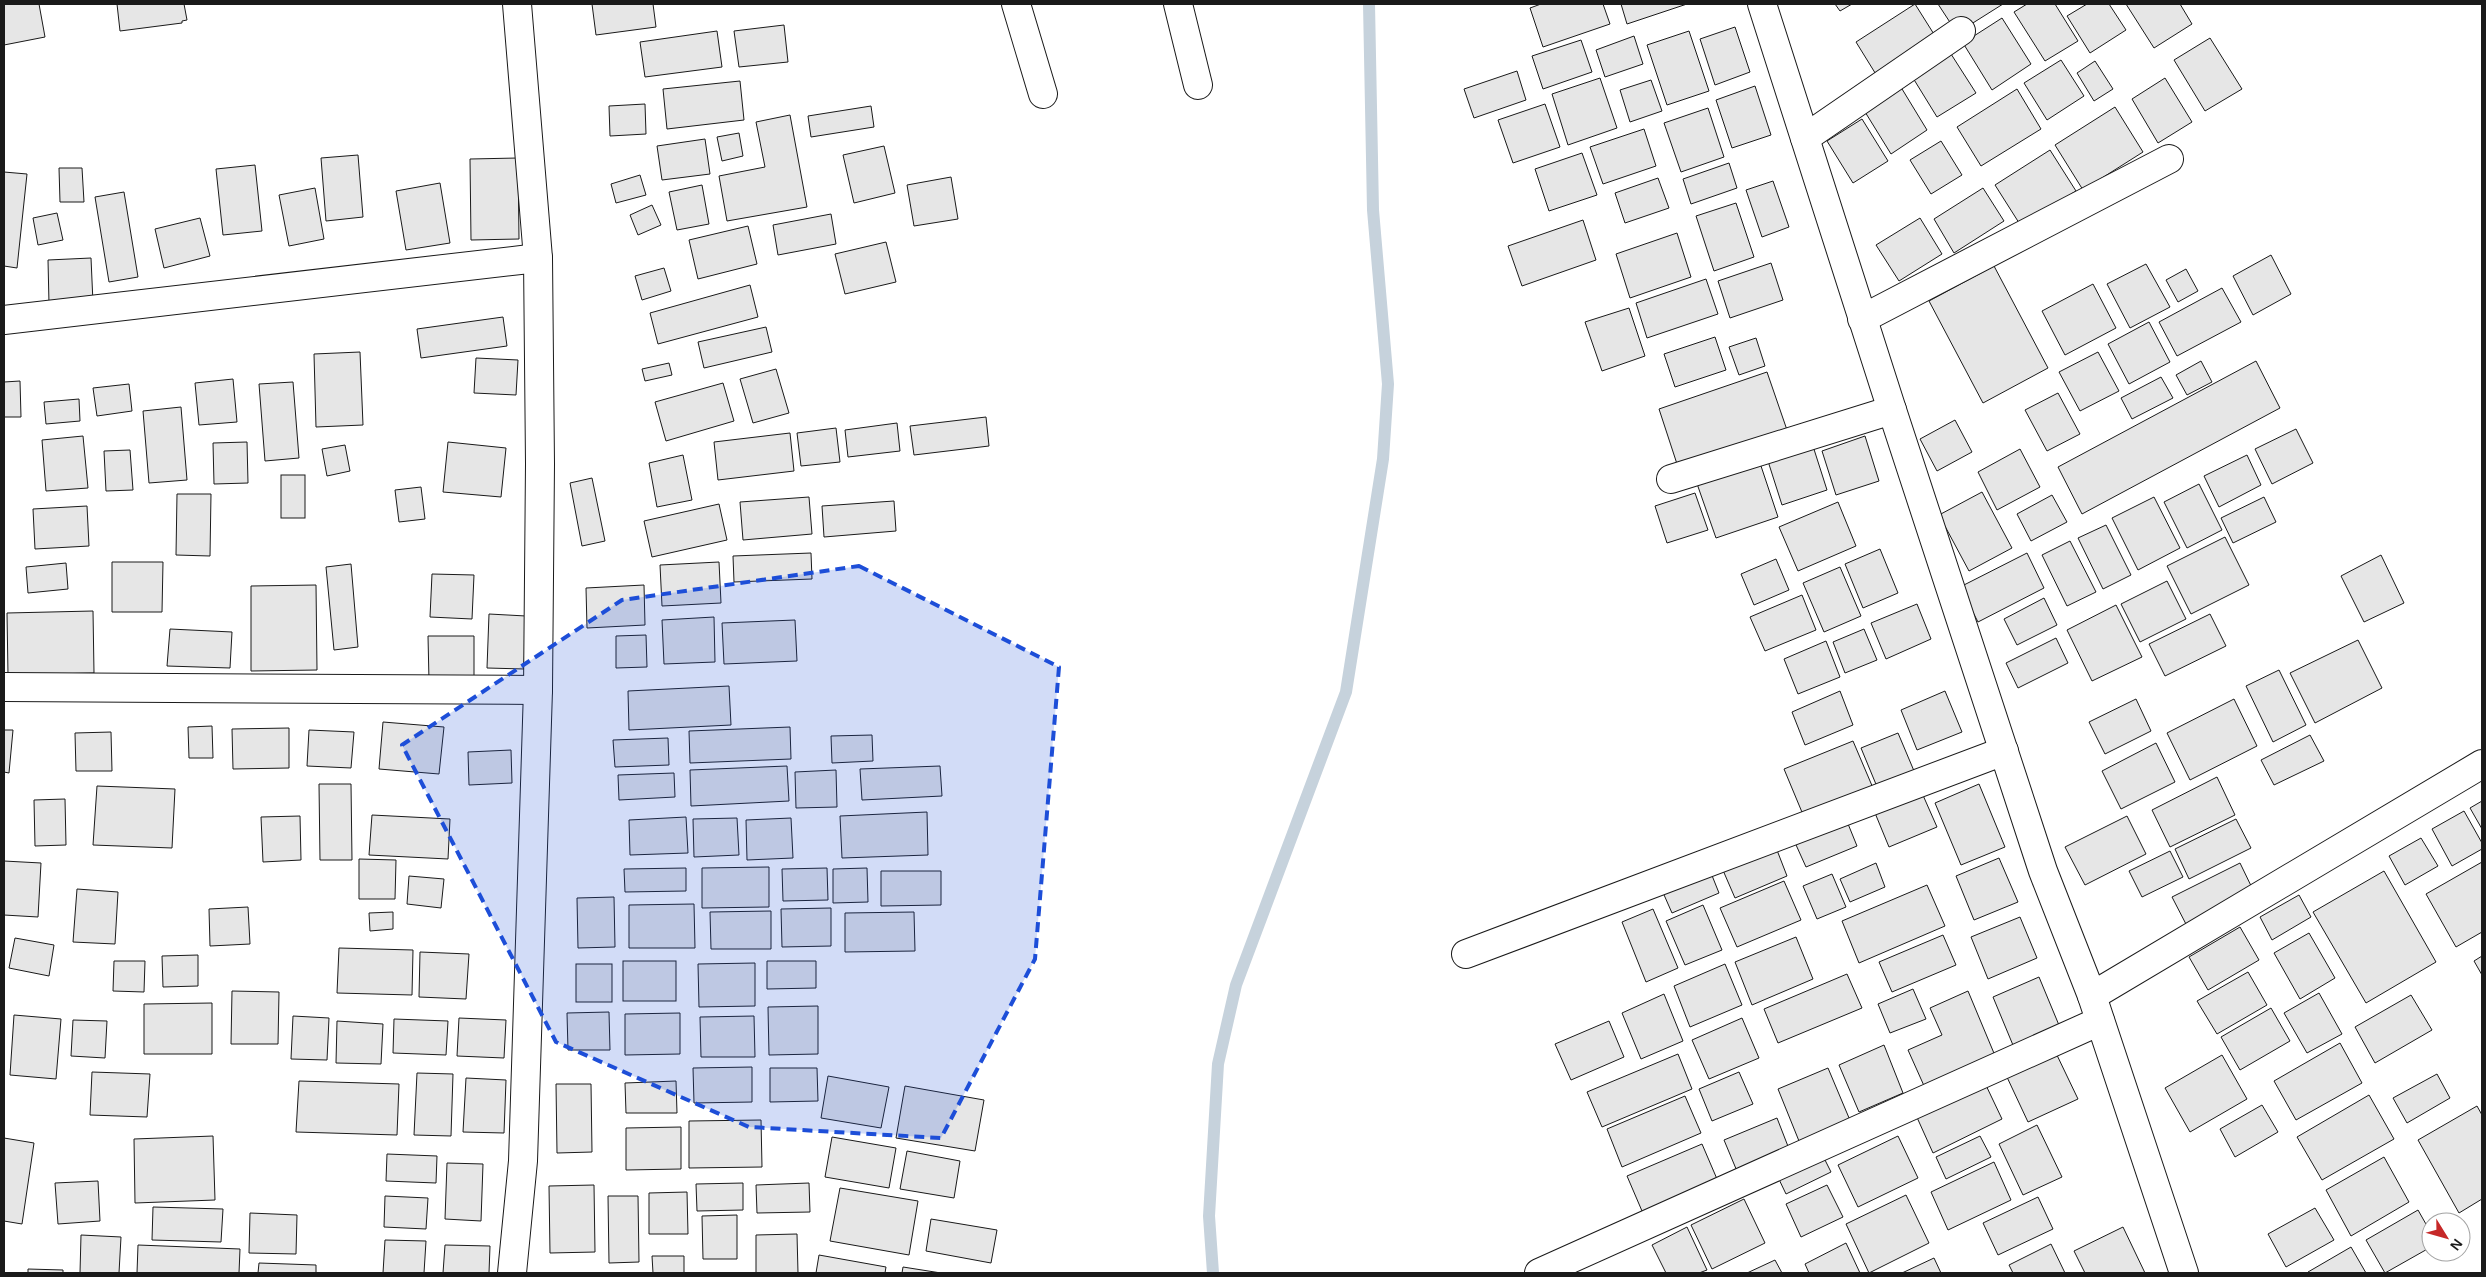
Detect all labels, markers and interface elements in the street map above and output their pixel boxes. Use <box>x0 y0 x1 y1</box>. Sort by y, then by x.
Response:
north arrow <box>2421 1212 2471 1262</box>
text: N <box>2447 1236 2466 1254</box>

